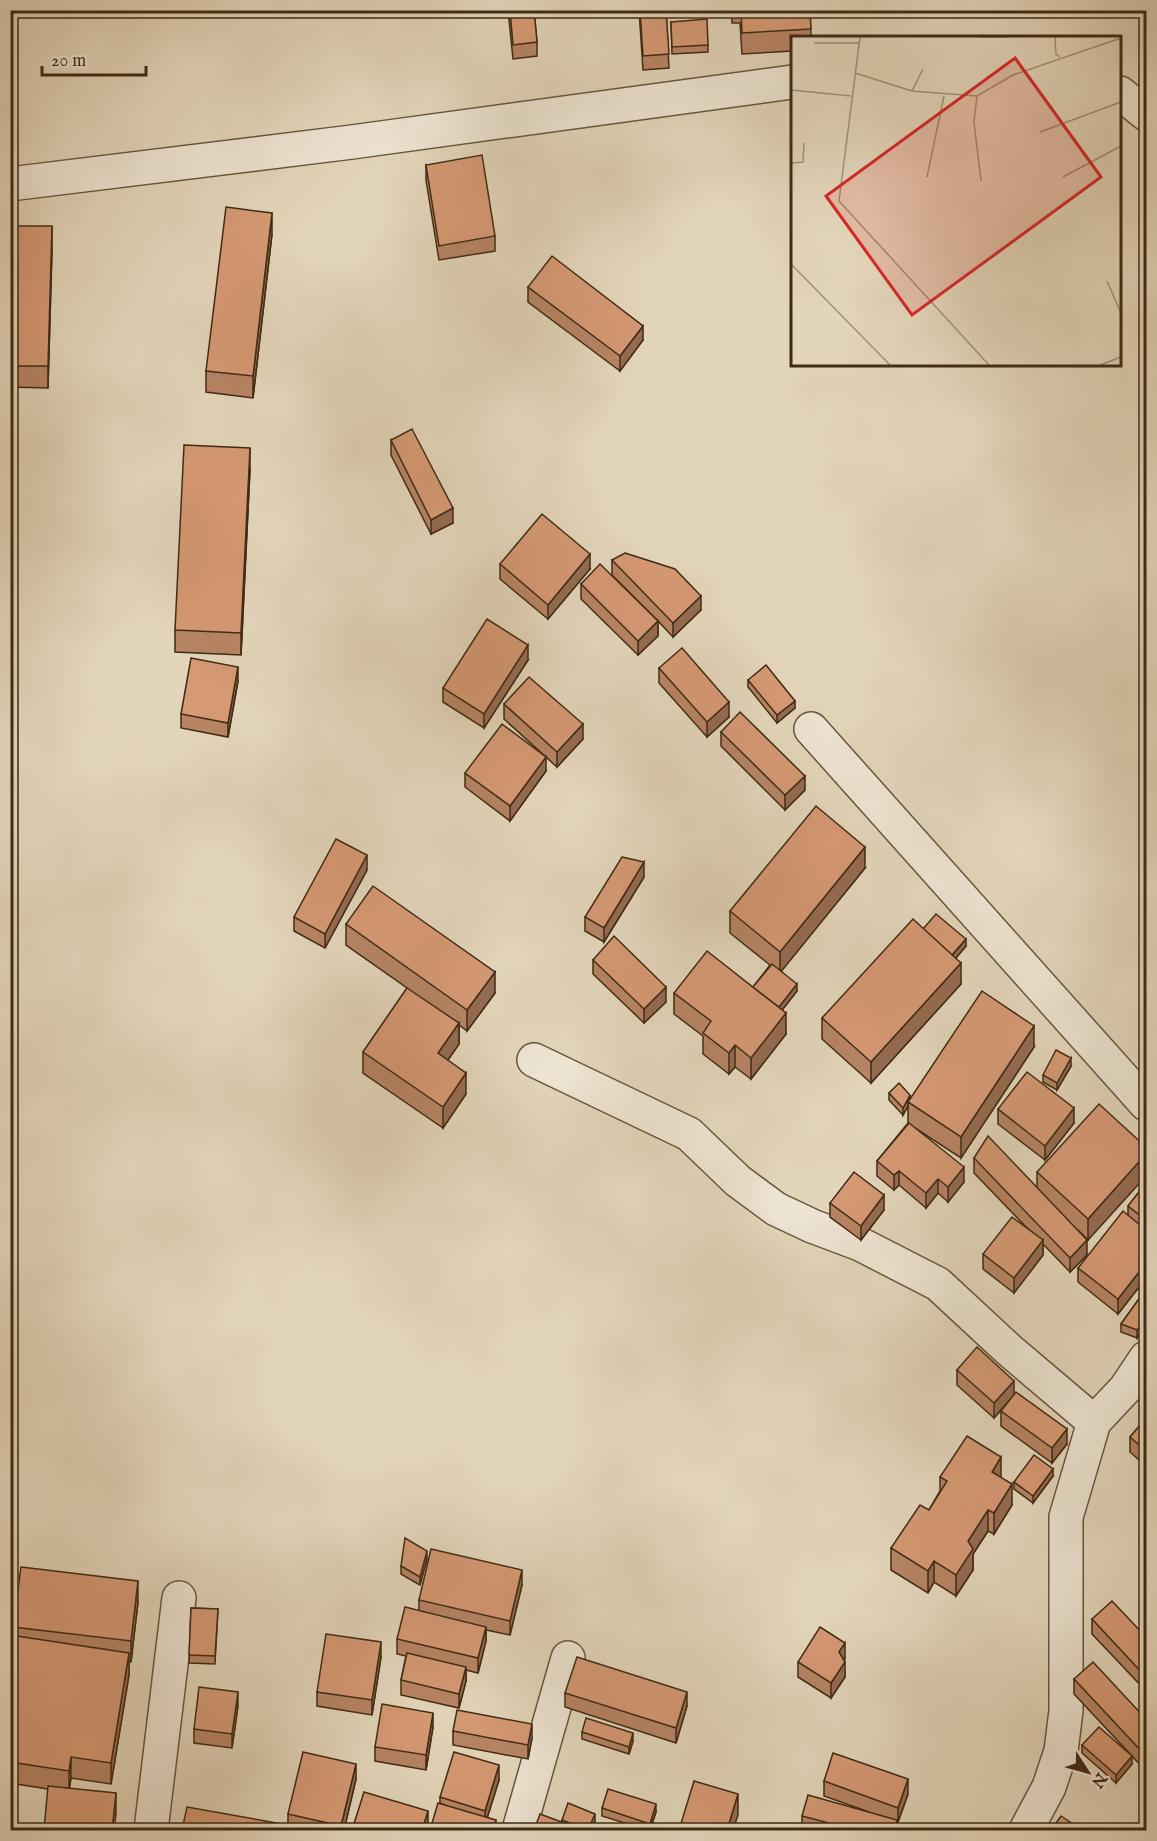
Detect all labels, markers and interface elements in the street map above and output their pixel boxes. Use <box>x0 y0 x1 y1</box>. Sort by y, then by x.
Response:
inset map <box>791 36 1121 366</box>
scale bar <box>42 39 146 77</box>
text: 20 m <box>51 50 86 73</box>
north arrow <box>1058 1742 1118 1802</box>
text: N <box>1086 1767 1111 1791</box>

